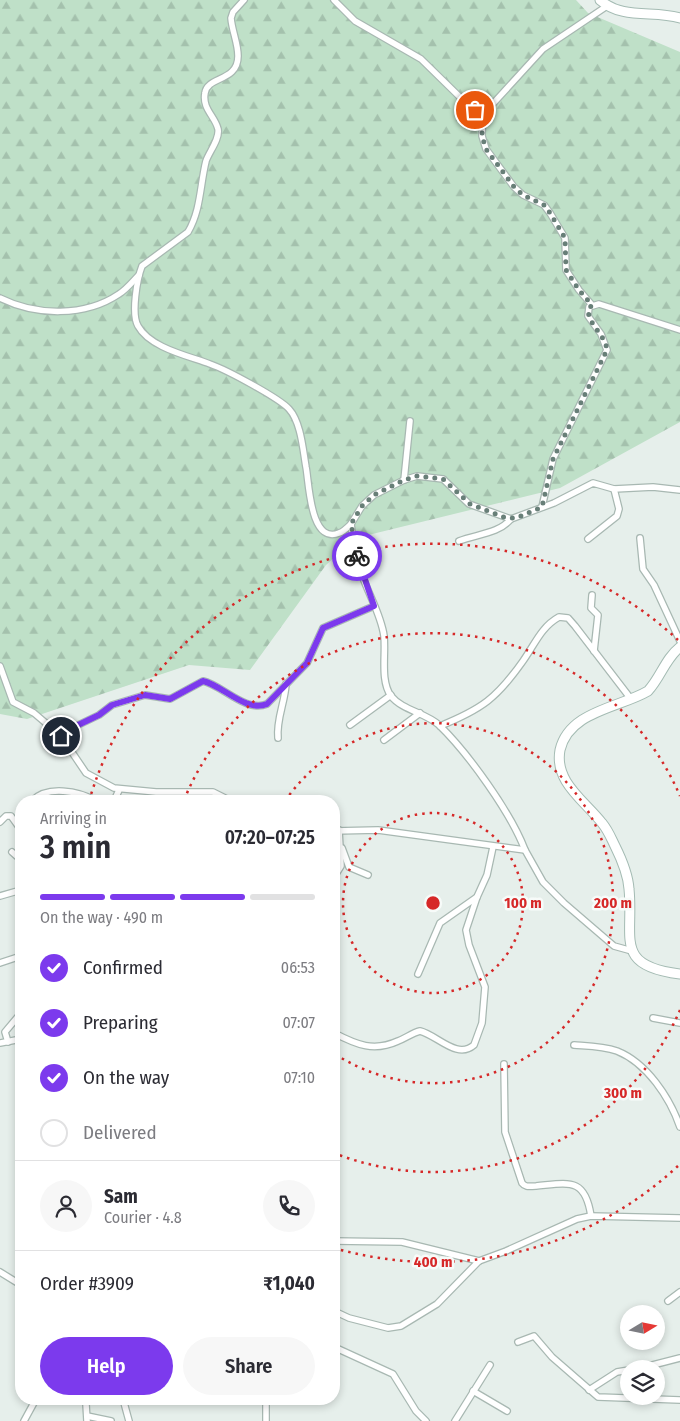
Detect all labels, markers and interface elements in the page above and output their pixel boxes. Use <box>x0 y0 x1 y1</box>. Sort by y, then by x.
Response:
pin <box>454 89 496 131</box>
icon: bag <box>461 96 489 124</box>
courier <box>332 531 382 581</box>
icon: bike <box>343 542 371 570</box>
pin <box>40 715 82 757</box>
icon: home <box>47 722 75 750</box>
text: Arriving in <box>40 809 107 828</box>
text: 07:20–07:25 <box>225 826 315 849</box>
text: 3 min <box>40 828 111 866</box>
centre of rings <box>424 894 442 912</box>
text: 100 m <box>504 894 542 912</box>
text: 200 m <box>593 894 632 912</box>
text: On the way · 490 m <box>40 908 163 927</box>
icon: check <box>40 954 68 982</box>
text: Confirmed <box>83 956 163 979</box>
text: 06:53 <box>281 958 315 977</box>
icon: check <box>40 1009 68 1037</box>
text: Preparing <box>83 1011 158 1034</box>
text: 07:07 <box>283 1013 315 1032</box>
icon: check <box>40 1064 68 1092</box>
text: On the way <box>83 1066 169 1089</box>
text: 07:10 <box>283 1068 315 1087</box>
text: 300 m <box>603 1084 642 1102</box>
text: Delivered <box>83 1121 157 1144</box>
button: person <box>40 1180 92 1232</box>
button: phone <box>263 1180 315 1232</box>
text: Sam <box>104 1185 138 1208</box>
text: Courier · 4.8 <box>104 1208 182 1227</box>
text: 400 m <box>414 1253 452 1271</box>
text: Order #3909 <box>40 1272 134 1295</box>
text: ₹1,040 <box>263 1272 315 1295</box>
north arrow <box>620 1305 665 1350</box>
map controls <box>620 1305 665 1405</box>
button: Help <box>40 1337 173 1395</box>
button: Share <box>183 1337 315 1395</box>
button: layers <box>620 1360 665 1405</box>

